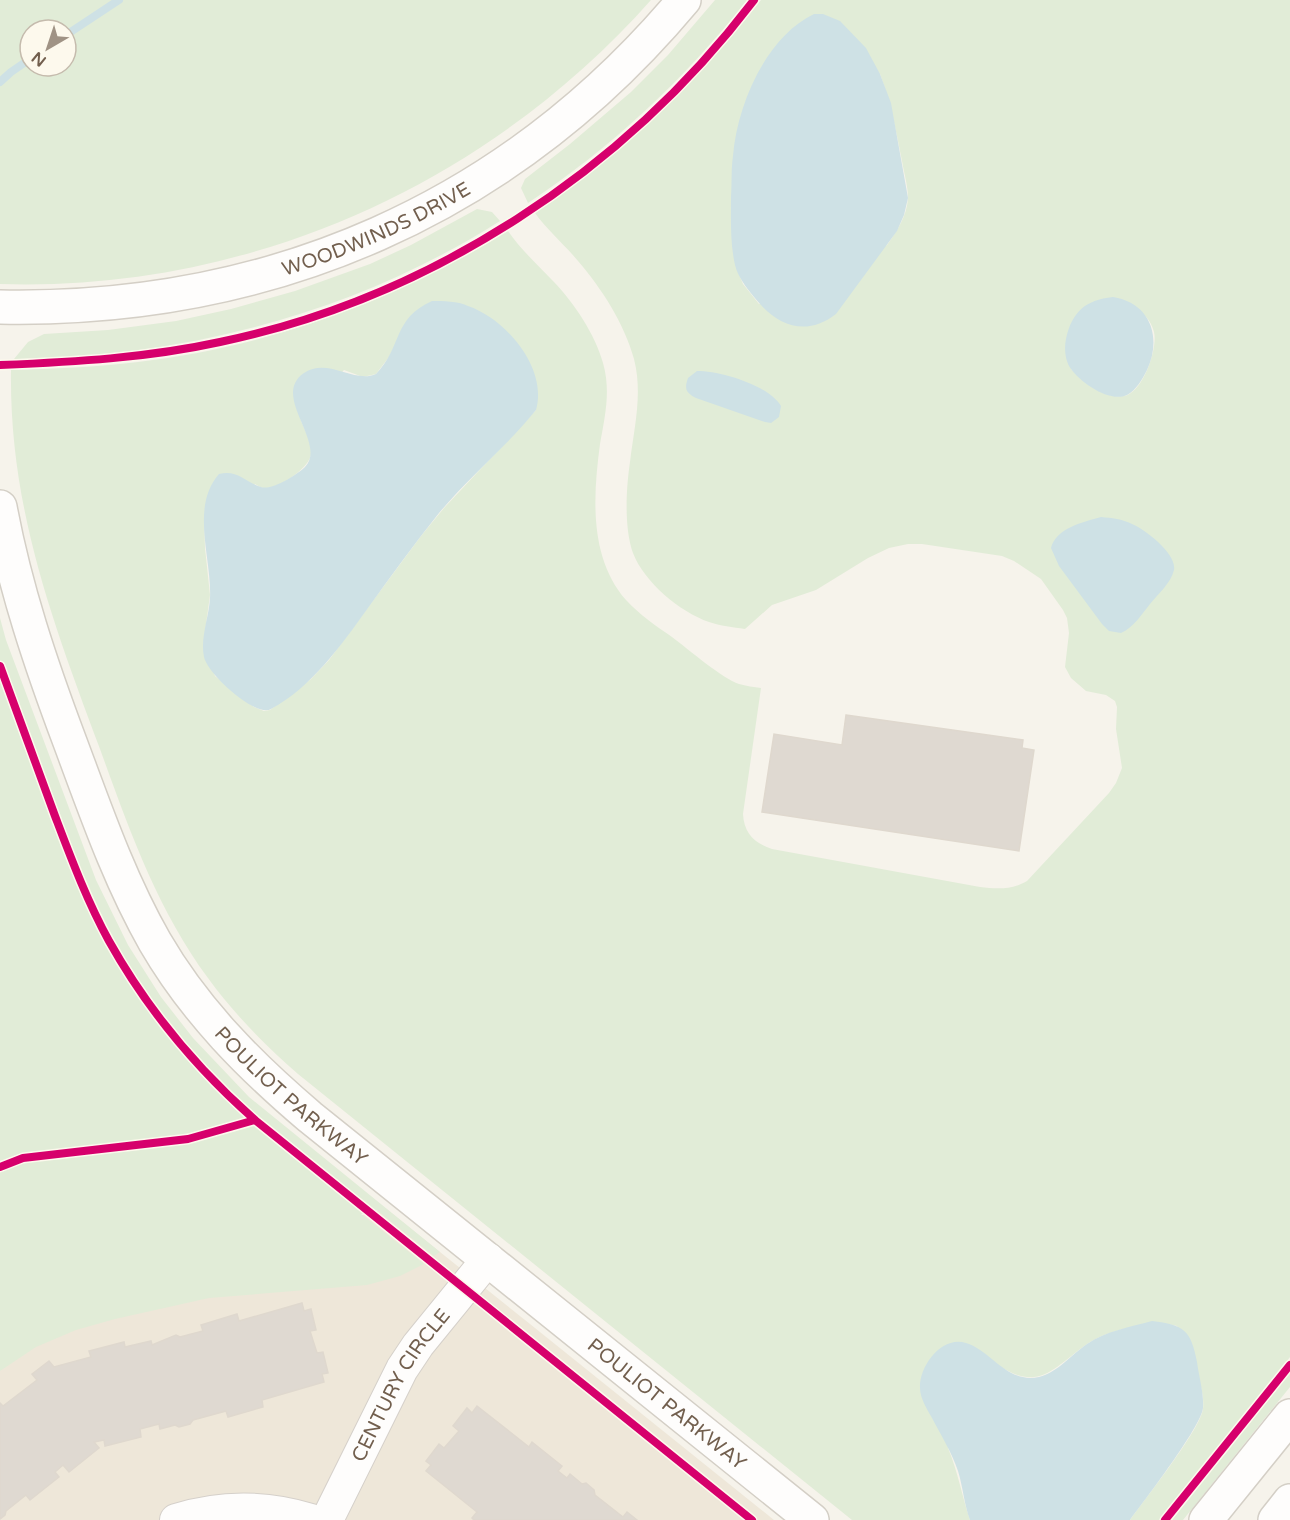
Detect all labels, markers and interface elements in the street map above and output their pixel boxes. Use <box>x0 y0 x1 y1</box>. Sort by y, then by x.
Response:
north arrow <box>18 18 78 78</box>
text: N <box>28 47 50 71</box>
street label: WOODWINDS DRIVE <box>279 177 475 282</box>
street label: POULIOT PARKWAY <box>209 1022 372 1171</box>
street label: CENTURY CIRCLE <box>347 1304 456 1466</box>
street label: POULIOT PARKWAY <box>582 1333 751 1476</box>

